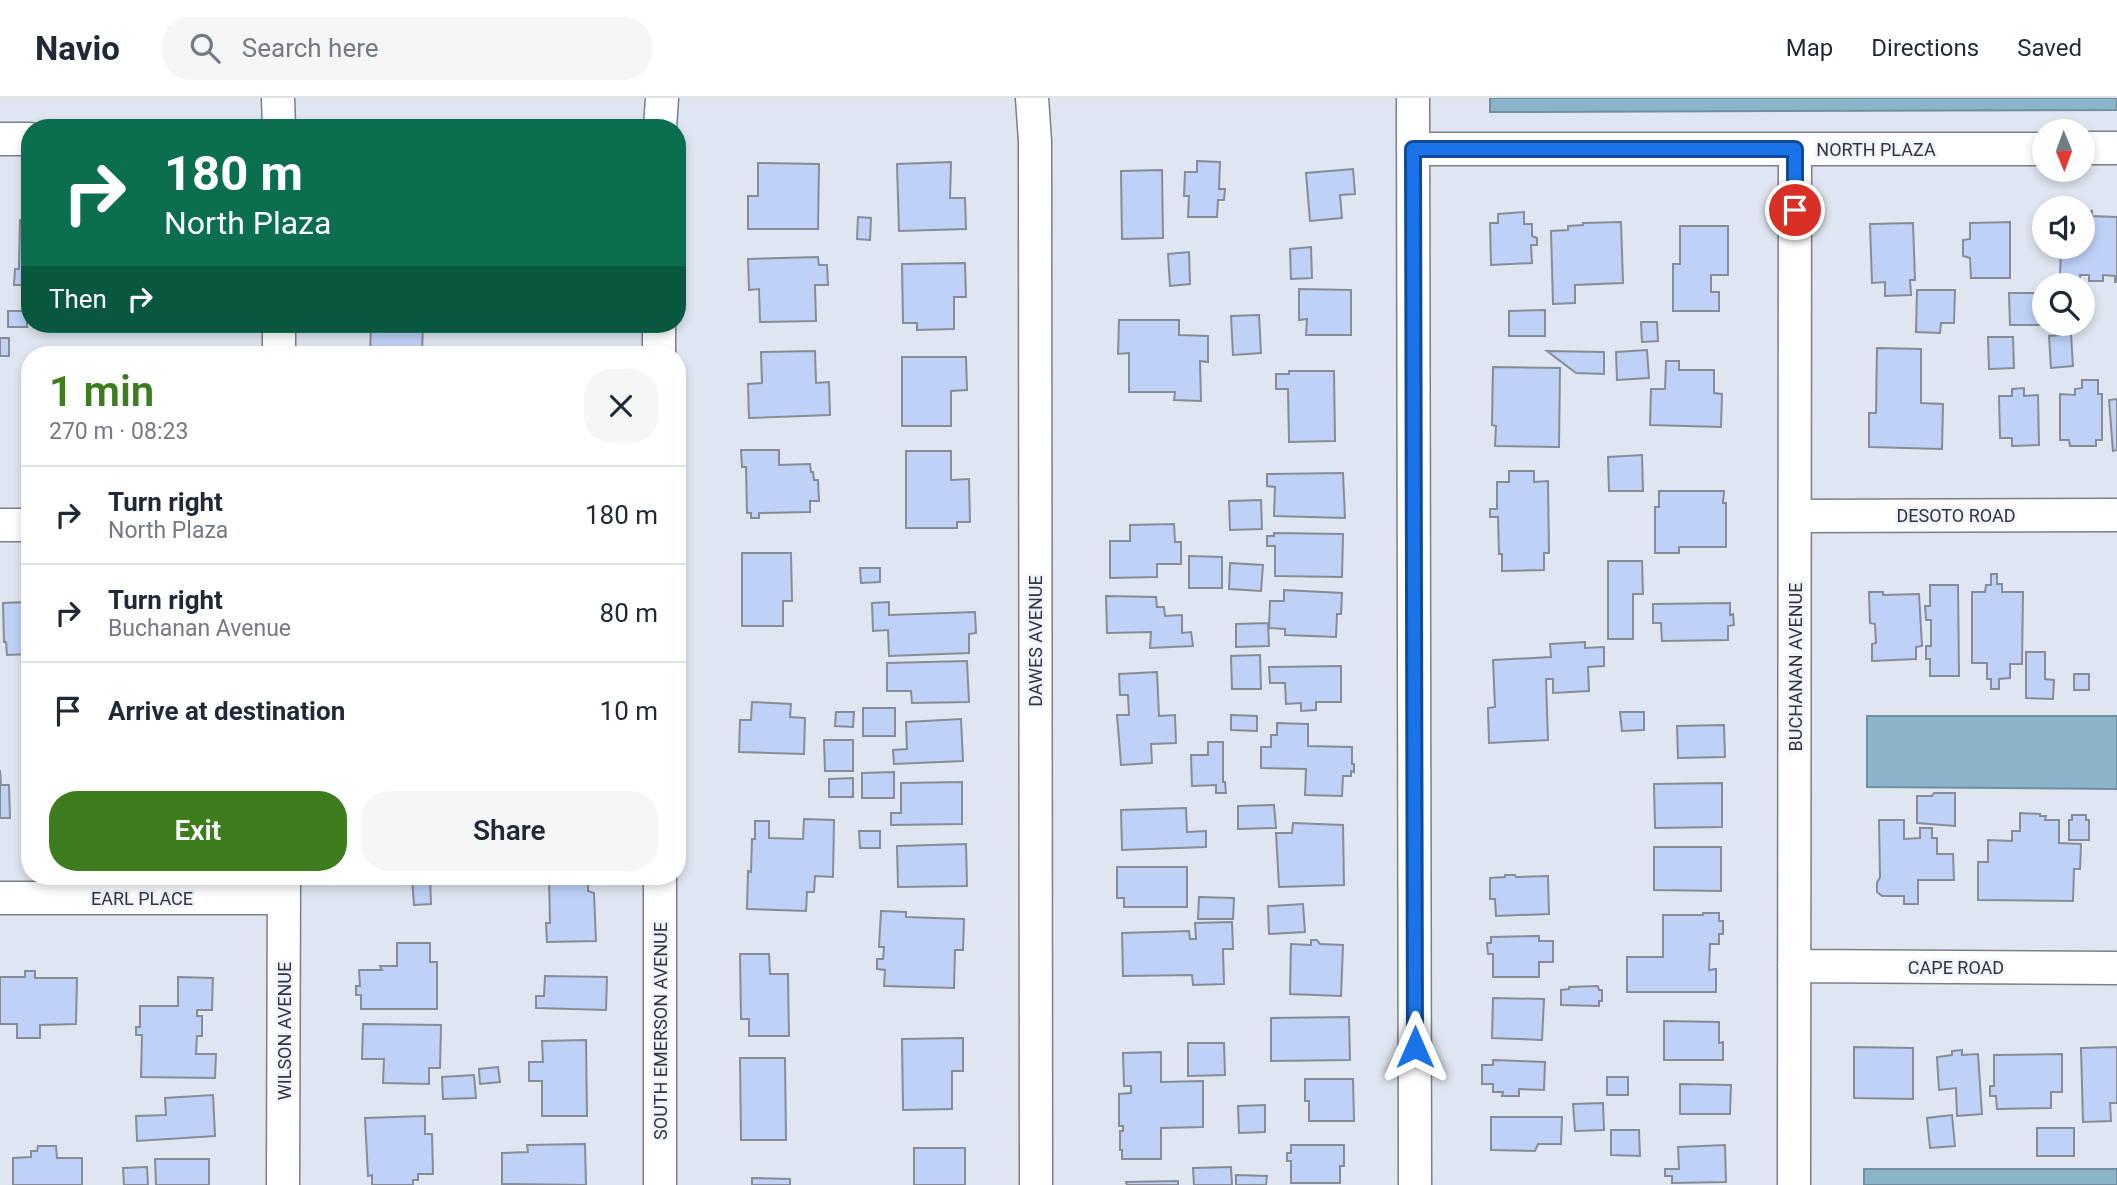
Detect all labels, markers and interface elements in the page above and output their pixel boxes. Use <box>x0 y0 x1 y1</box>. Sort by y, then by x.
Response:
search box <box>162 17 652 80</box>
text: Navio <box>35 29 120 68</box>
icon: search <box>186 29 224 67</box>
text: Search here <box>242 33 379 63</box>
text: Map <box>1786 34 1833 62</box>
text: Directions <box>1871 34 1979 62</box>
text: Saved <box>2017 34 2082 62</box>
north arrow <box>2032 119 2095 182</box>
map controls <box>2032 119 2095 336</box>
street label: NORTH PLAZA <box>1816 139 1936 160</box>
text: 180 m <box>164 145 303 202</box>
icon: right <box>49 147 140 238</box>
pin <box>1765 180 1825 240</box>
icon: arrive <box>1776 191 1814 229</box>
button: sound <box>2032 196 2095 259</box>
text: North Plaza <box>164 204 331 242</box>
button: search <box>2032 273 2095 336</box>
icon: right <box>121 280 159 318</box>
text: Then <box>49 284 107 314</box>
text: 1 min <box>49 367 154 416</box>
button: close <box>584 369 658 443</box>
text: 270 m · 08:23 <box>49 418 188 445</box>
text: Turn right <box>108 487 223 517</box>
icon: right <box>49 496 87 534</box>
text: 180 m <box>585 500 658 530</box>
street label: DESOTO ROAD <box>1896 505 2016 526</box>
text: North Plaza <box>108 517 228 544</box>
street label: DAWES AVENUE <box>1025 575 1046 707</box>
street label: BUCHANAN AVENUE <box>1785 583 1806 751</box>
text: Turn right <box>108 585 223 615</box>
icon: right <box>49 594 87 632</box>
text: 80 m <box>600 598 658 628</box>
text: Buchanan Avenue <box>108 615 291 642</box>
icon: arrive <box>49 692 87 730</box>
text: Arrive at destination <box>108 696 345 726</box>
text: 10 m <box>600 696 658 726</box>
button: Exit <box>49 791 347 871</box>
button: Share <box>361 791 658 871</box>
street label: EARL PLACE <box>91 888 193 909</box>
street label: SOUTH EMERSON AVENUE <box>650 922 671 1140</box>
street label: CAPE ROAD <box>1908 957 2004 978</box>
street label: WILSON AVENUE <box>274 962 295 1100</box>
position arrow <box>1378 1010 1452 1084</box>

